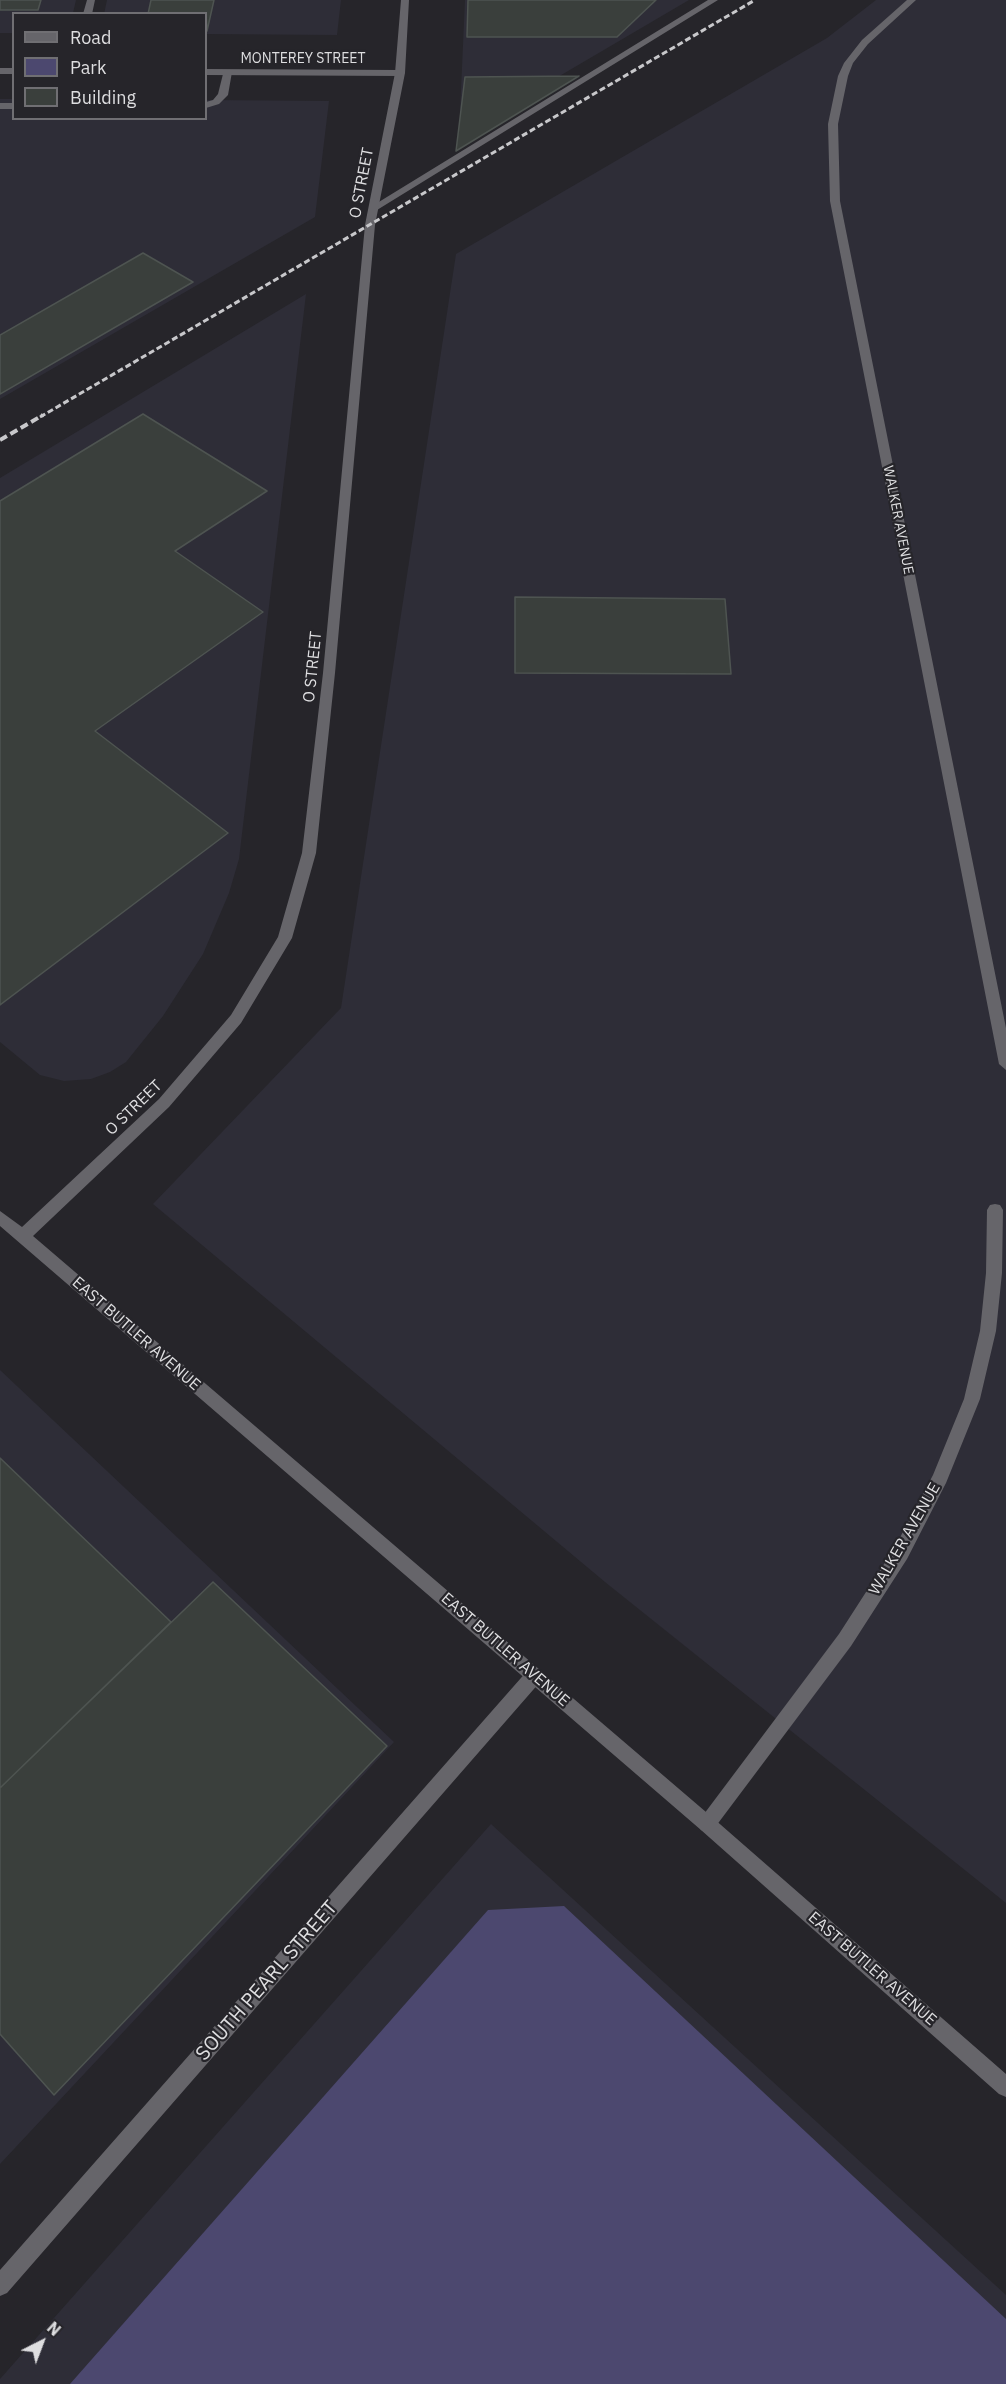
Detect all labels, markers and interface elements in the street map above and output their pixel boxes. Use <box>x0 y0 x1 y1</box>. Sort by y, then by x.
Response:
legend <box>12 12 207 120</box>
text: Road <box>70 26 111 49</box>
street label: MONTEREY STREET <box>240 51 366 67</box>
text: Park <box>70 56 106 79</box>
text: Building <box>70 86 136 109</box>
street label: O STREET <box>346 146 378 220</box>
street label: WALKER AVENUE <box>879 464 917 576</box>
street label: O STREET <box>300 630 326 704</box>
street label: O STREET <box>102 1076 166 1140</box>
street label: EAST BUTLER AVENUE <box>68 1273 204 1395</box>
street label: WALKER AVENUE <box>865 1480 945 1598</box>
street label: EAST BUTLER AVENUE <box>437 1589 573 1711</box>
street label: SOUTH PEARL STREET <box>191 1896 343 2066</box>
street label: EAST BUTLER AVENUE <box>804 1908 940 2030</box>
north arrow <box>12 2312 72 2372</box>
text: N <box>43 2317 65 2340</box>

